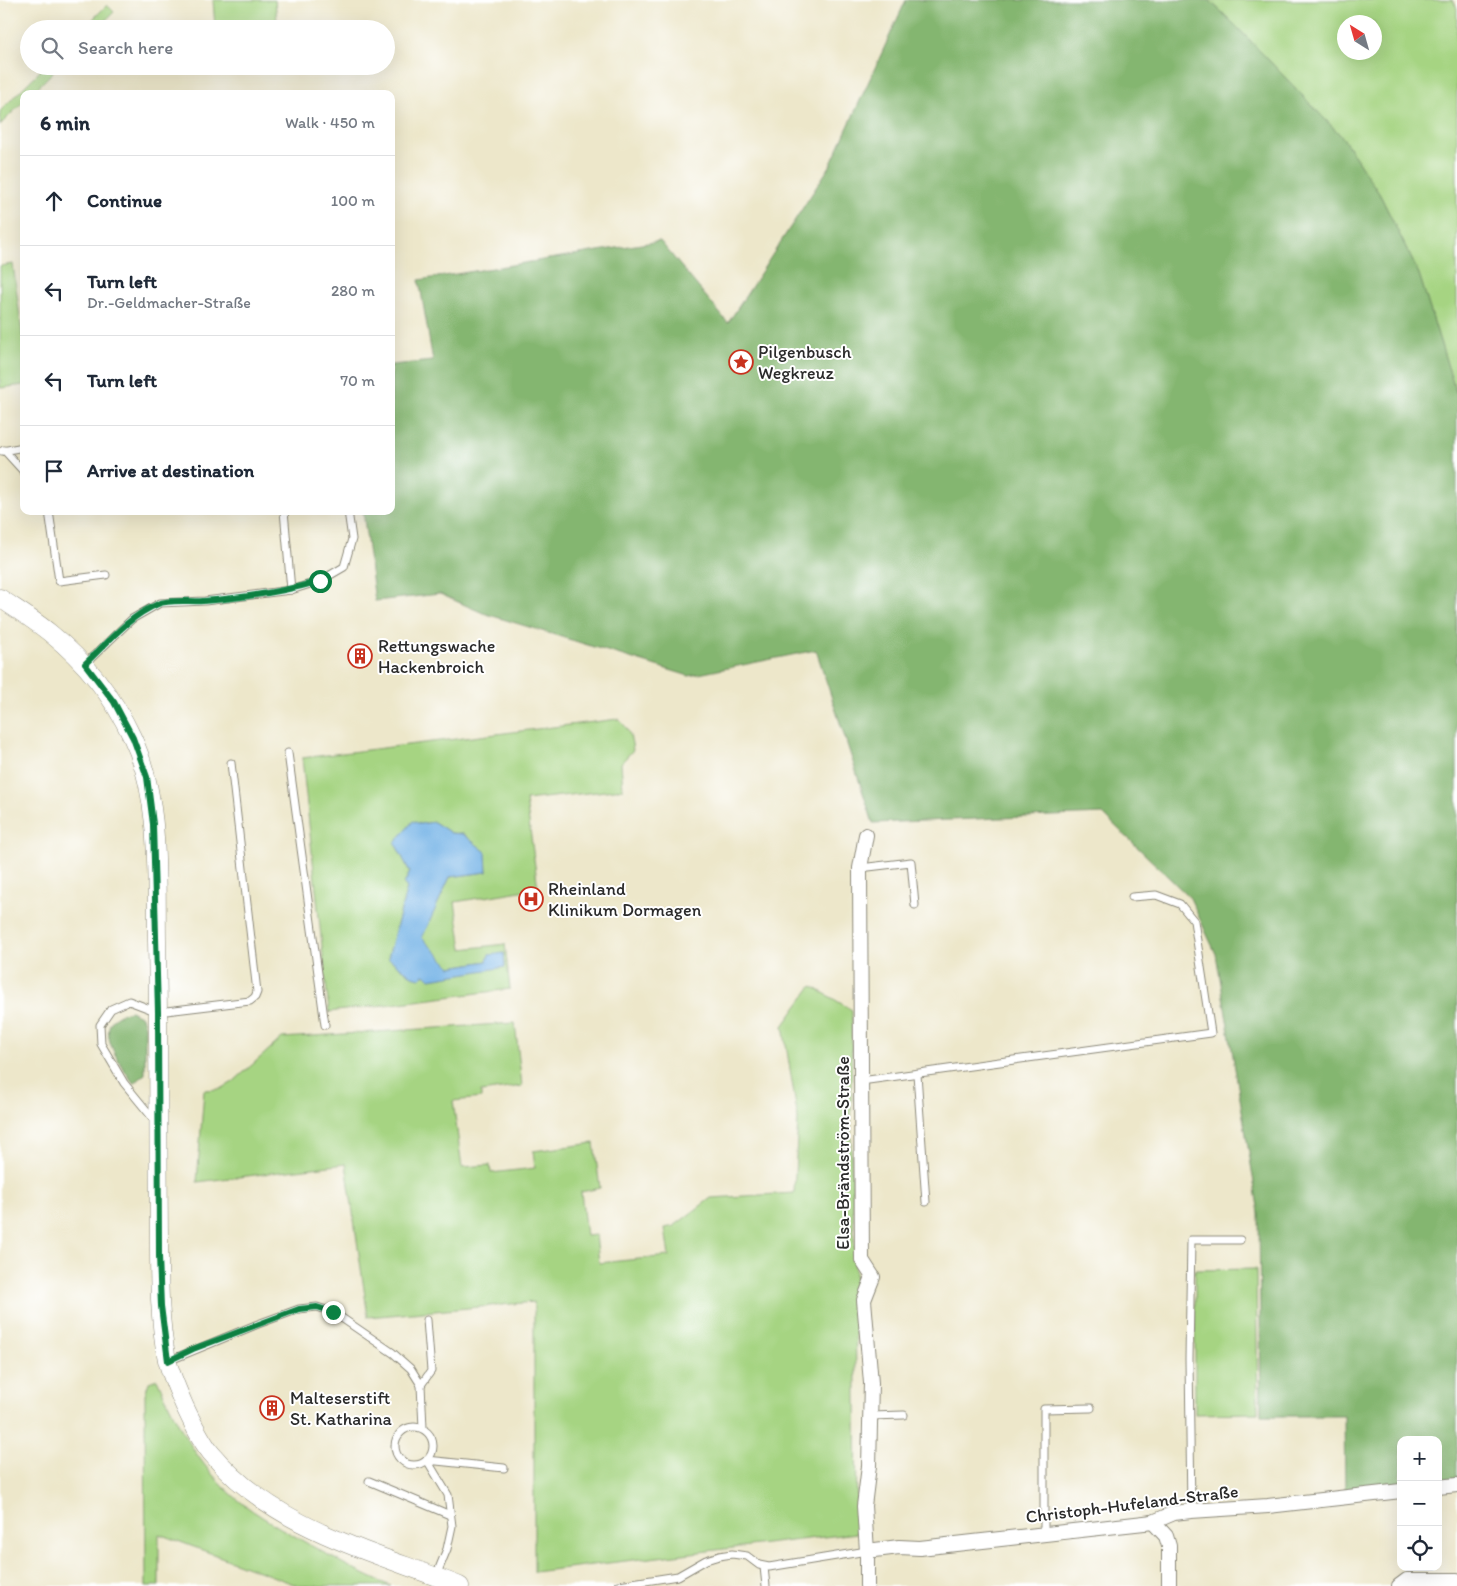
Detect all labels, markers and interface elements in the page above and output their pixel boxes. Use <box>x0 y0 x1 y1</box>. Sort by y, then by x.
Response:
north arrow <box>1337 15 1382 60</box>
search box <box>20 20 395 75</box>
icon: search <box>38 34 66 62</box>
text: Search here <box>78 36 173 59</box>
text: 6 min <box>40 110 90 135</box>
text: Walk · 450 m <box>285 113 375 132</box>
icon: ahead <box>40 187 68 215</box>
text: Continue <box>87 189 162 212</box>
text: 100 m <box>331 191 375 210</box>
text: Turn left <box>87 270 157 293</box>
icon: left <box>40 277 68 305</box>
text: 280 m <box>331 281 375 300</box>
text: Dr.-Geldmacher-Straße <box>87 293 251 312</box>
place label: Pilgenbusch Wegkreuz <box>758 341 852 384</box>
place icon: Pilgenbusch Wegkreuz <box>728 349 754 375</box>
icon: left <box>40 367 68 395</box>
text: Turn left <box>87 369 157 392</box>
text: 70 m <box>340 371 375 390</box>
icon: arrive <box>40 457 68 485</box>
text: Arrive at destination <box>87 459 254 482</box>
route start <box>309 570 332 593</box>
place label: Rettungswache Hackenbroich <box>378 635 495 678</box>
building icon: Rettungswache Hackenbroich <box>347 643 373 669</box>
place label: Rheinland Klinikum Dormagen <box>548 878 702 921</box>
hospital icon: Rheinland Klinikum Dormagen <box>518 886 544 912</box>
street label: Elsa-Brändström-Straße <box>832 1056 854 1250</box>
route end <box>322 1301 345 1324</box>
place label: Malteserstift St. Katharina <box>290 1387 392 1430</box>
building icon: Malteserstift St. Katharina <box>259 1395 285 1421</box>
map controls <box>1397 1436 1442 1571</box>
button: + <box>1397 1436 1442 1481</box>
street label: Christoph-Hufeland-Straße <box>1024 1480 1240 1528</box>
button: − <box>1397 1481 1442 1526</box>
button: locate <box>1397 1526 1442 1571</box>

